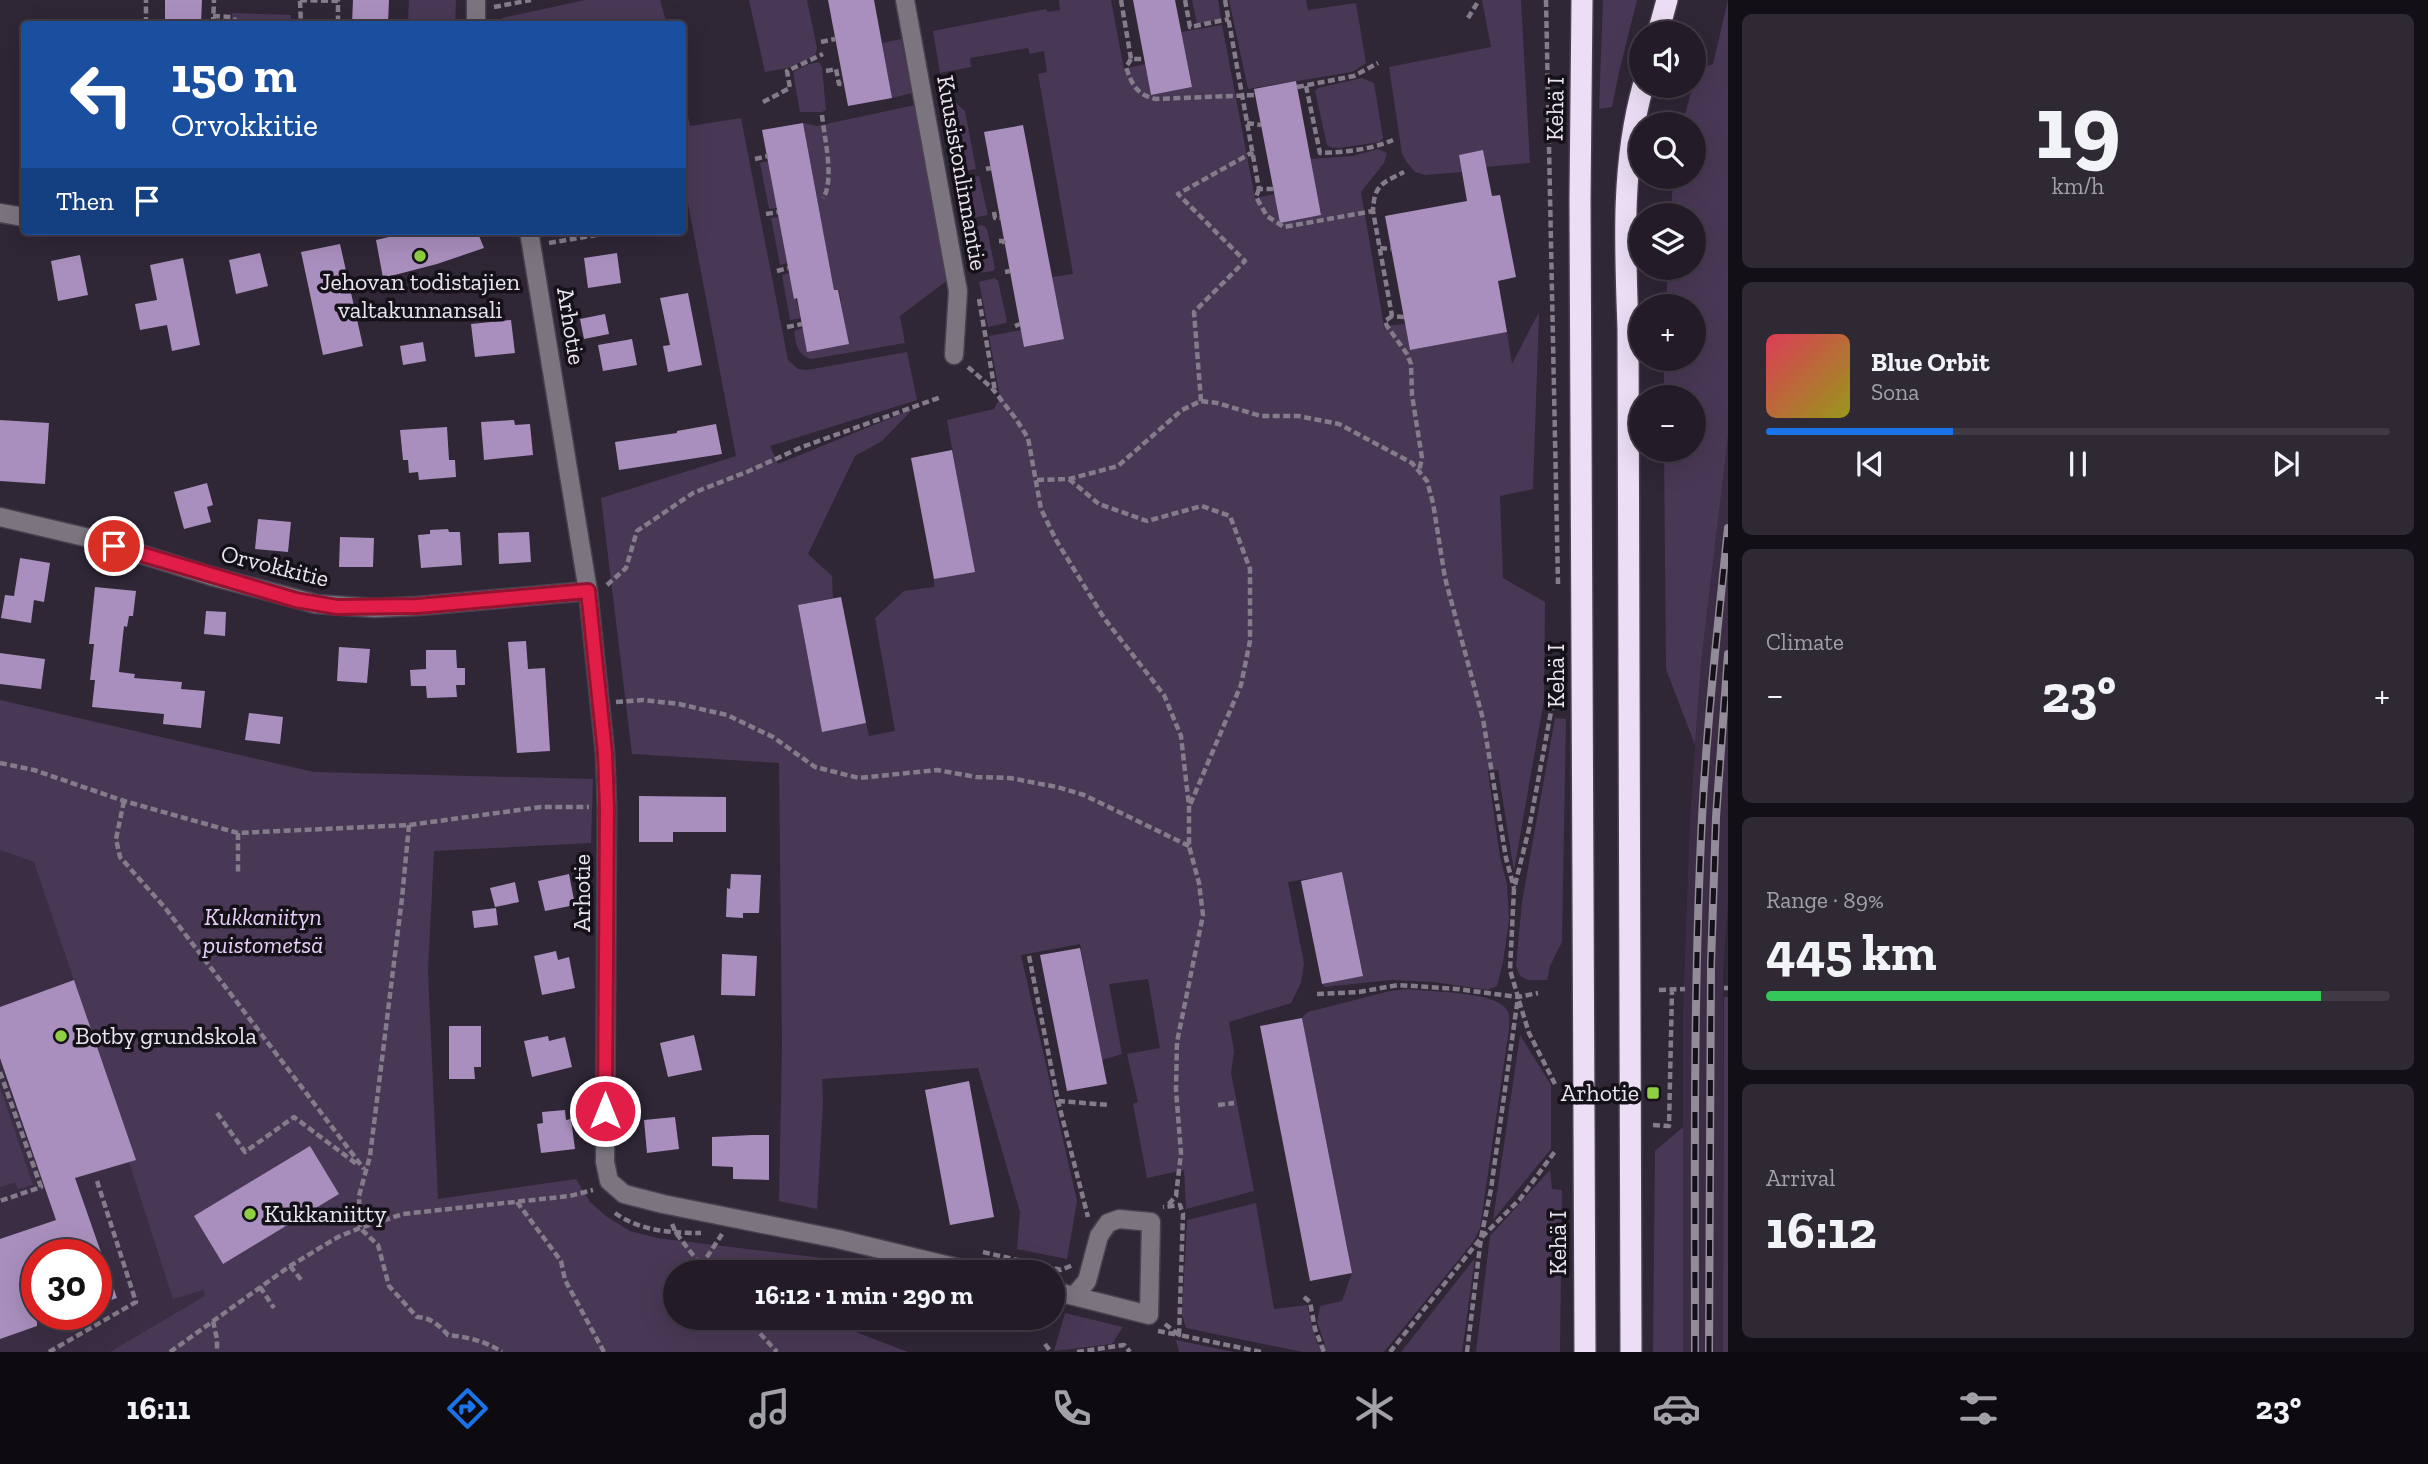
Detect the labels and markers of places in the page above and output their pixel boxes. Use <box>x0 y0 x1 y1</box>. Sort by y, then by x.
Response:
marker: Jehovan todistajien valtakunnansali <box>412 248 428 264</box>
place label: Jehovan todistajien valtakunnansali <box>320 267 520 324</box>
pin <box>84 516 144 576</box>
place label: Botby grundskola <box>75 1021 257 1050</box>
marker: Botby grundskola <box>53 1028 69 1044</box>
place label: Arhotie <box>1561 1078 1639 1107</box>
marker: Arhotie <box>1645 1085 1661 1101</box>
place label: Kukkaniitty <box>264 1199 387 1228</box>
marker: Kukkaniitty <box>242 1206 258 1222</box>

